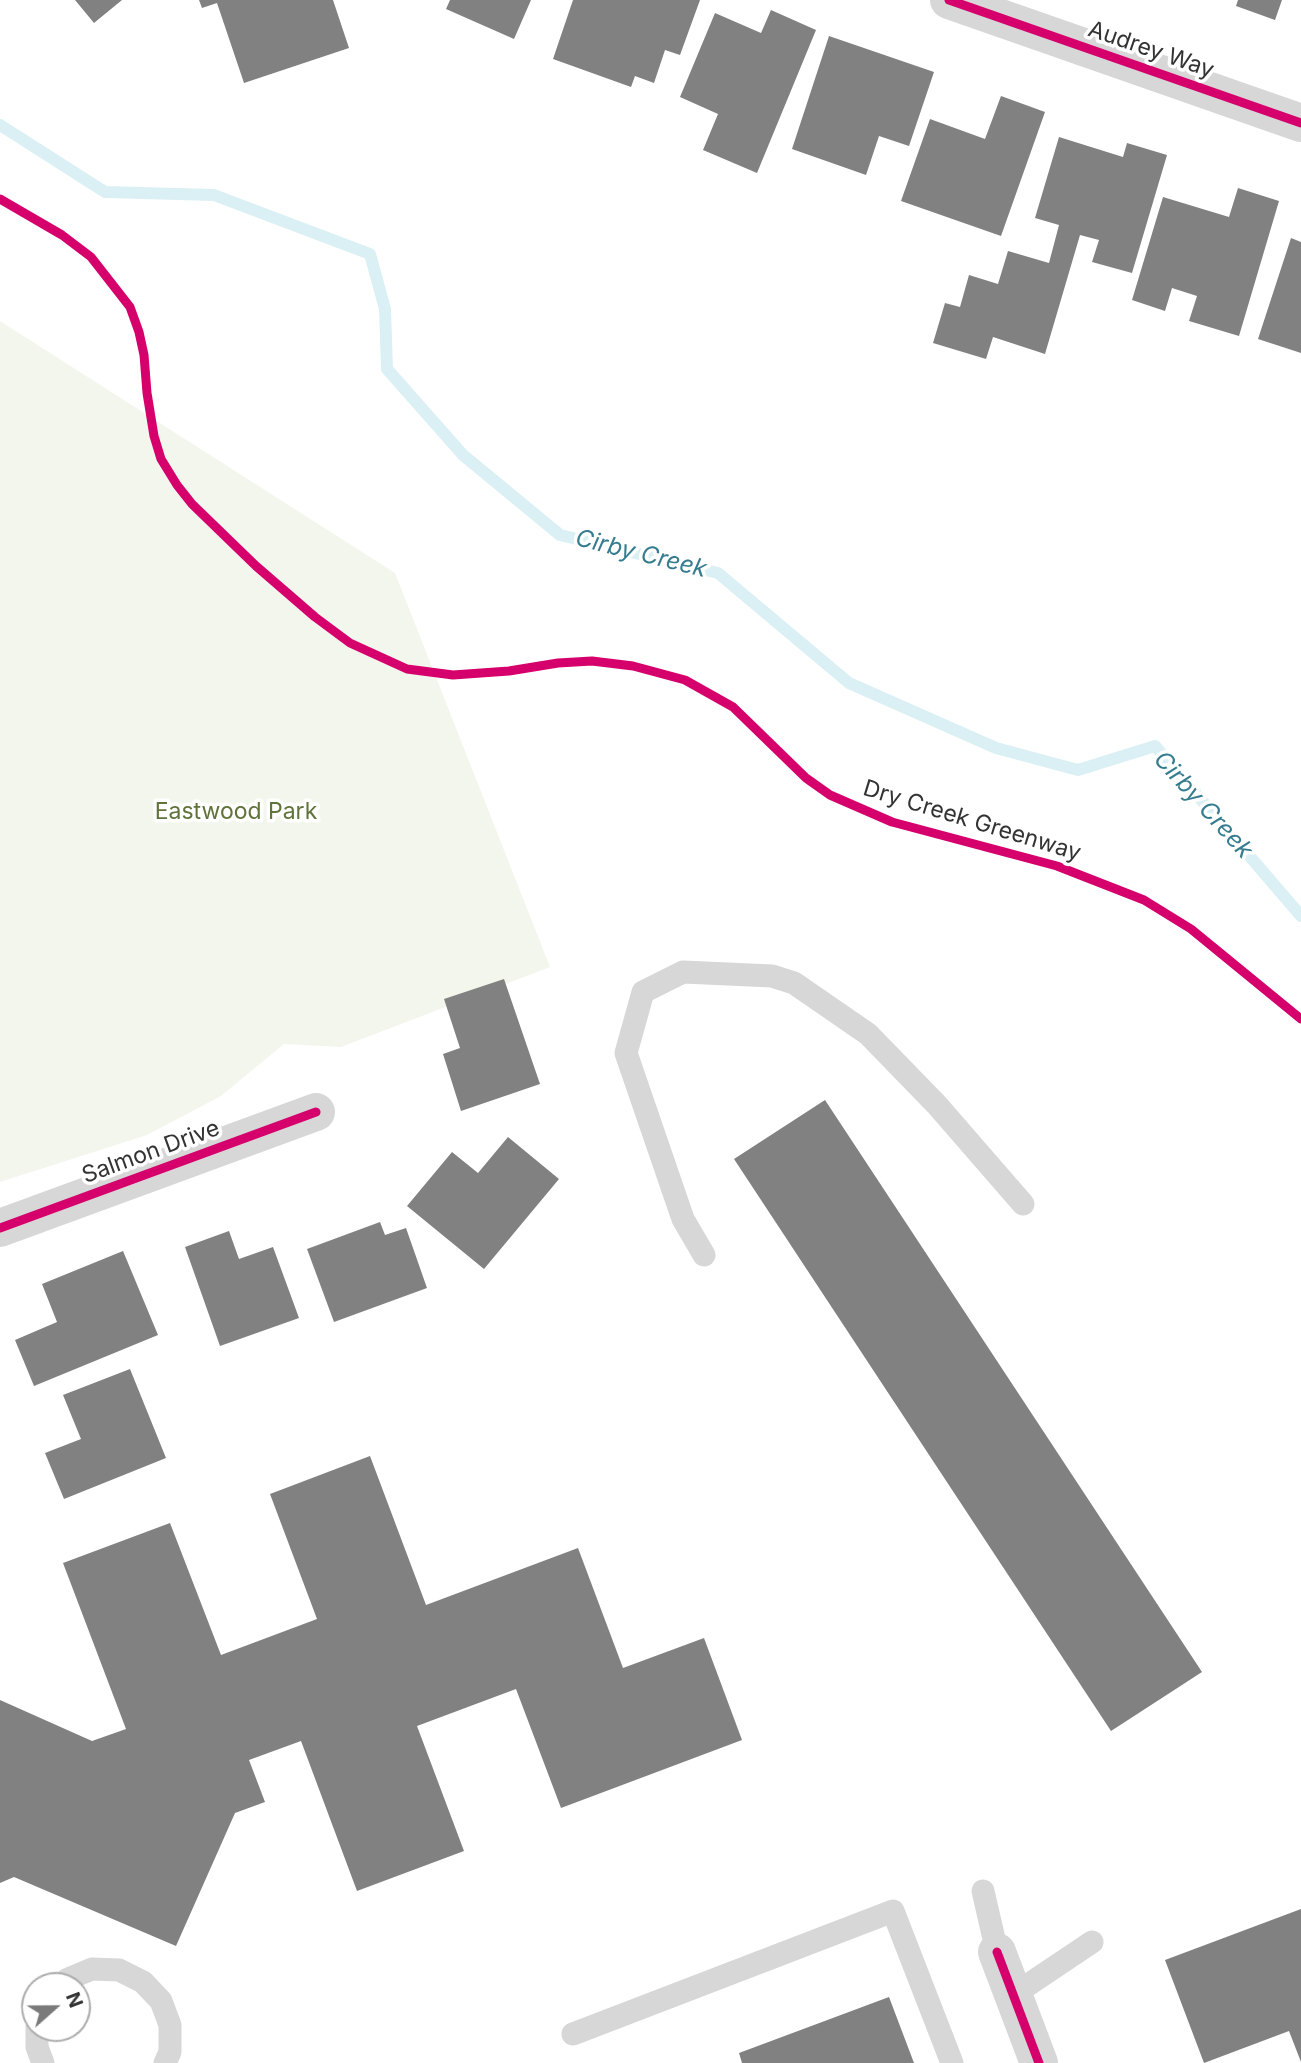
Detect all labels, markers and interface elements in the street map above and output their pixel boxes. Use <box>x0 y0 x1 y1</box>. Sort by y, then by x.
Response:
street label: Audrey Way <box>1084 16 1218 84</box>
water label: Cirby Creek <box>572 524 710 584</box>
water label: Cirby Creek <box>1147 745 1259 865</box>
street label: Dry Creek Greenway <box>860 775 1084 867</box>
park label: Eastwood Park <box>155 798 317 826</box>
street label: Salmon Drive <box>78 1114 224 1190</box>
north arrow <box>21 1972 91 2042</box>
text: N <box>61 1989 88 2011</box>

